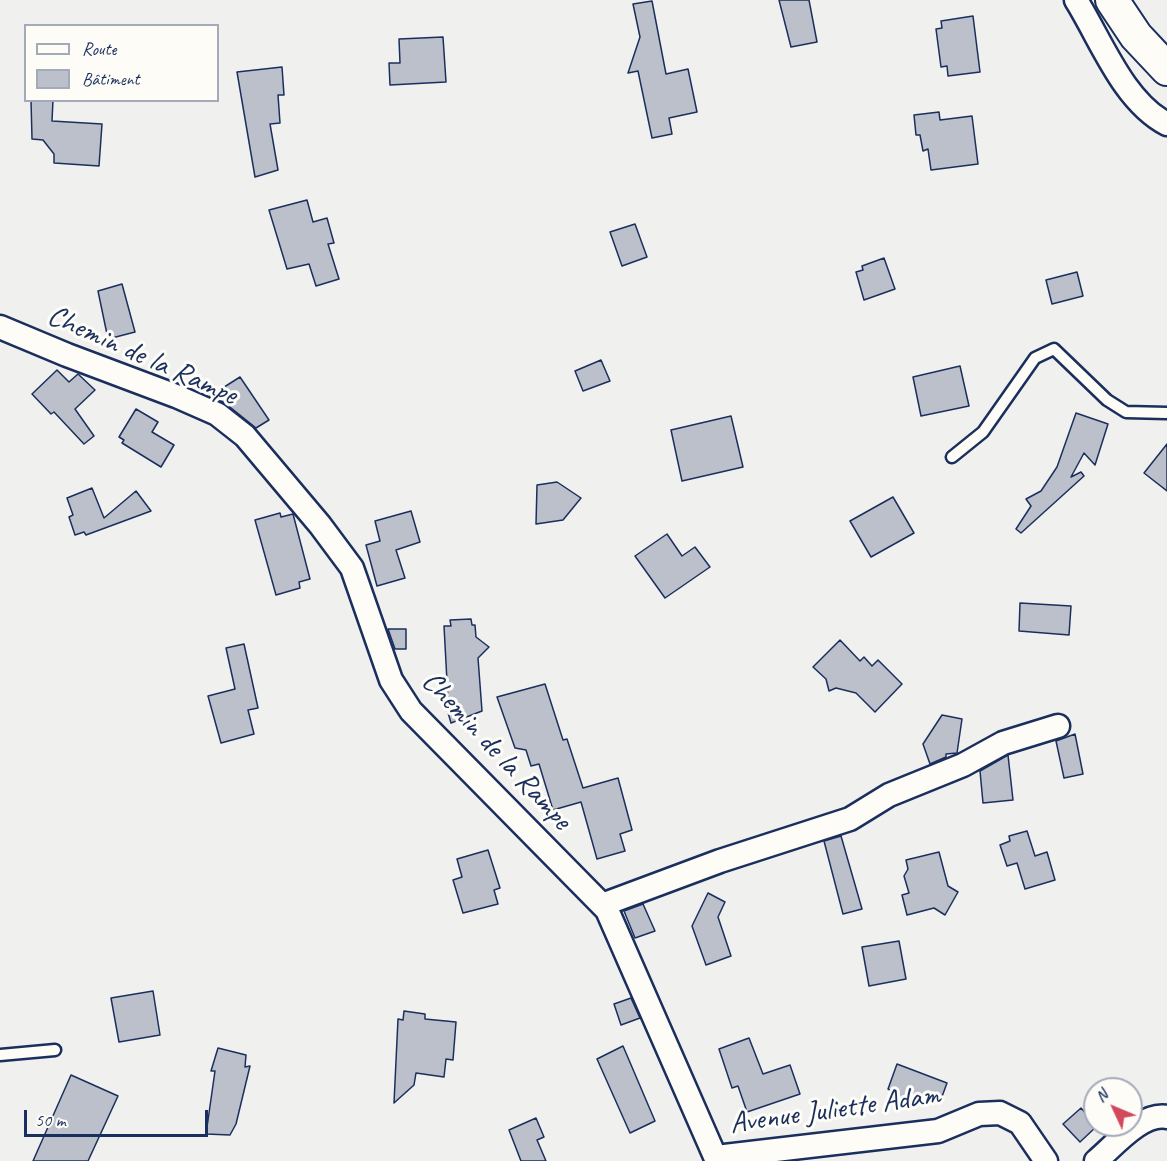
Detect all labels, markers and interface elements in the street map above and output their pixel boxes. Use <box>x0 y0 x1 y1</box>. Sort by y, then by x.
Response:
legend <box>24 24 219 102</box>
text: Route <box>82 38 116 60</box>
text: Bâtiment <box>82 68 140 90</box>
street label: Chemin de la Rampe <box>42 298 242 414</box>
street label: Chemin de la Rampe <box>413 664 579 838</box>
street label: Avenue Juliette Adam <box>728 1077 942 1143</box>
north arrow <box>1083 1077 1143 1137</box>
text: N <box>1091 1085 1112 1106</box>
scale bar <box>27 1098 212 1136</box>
text: 50 m <box>35 1109 66 1131</box>

